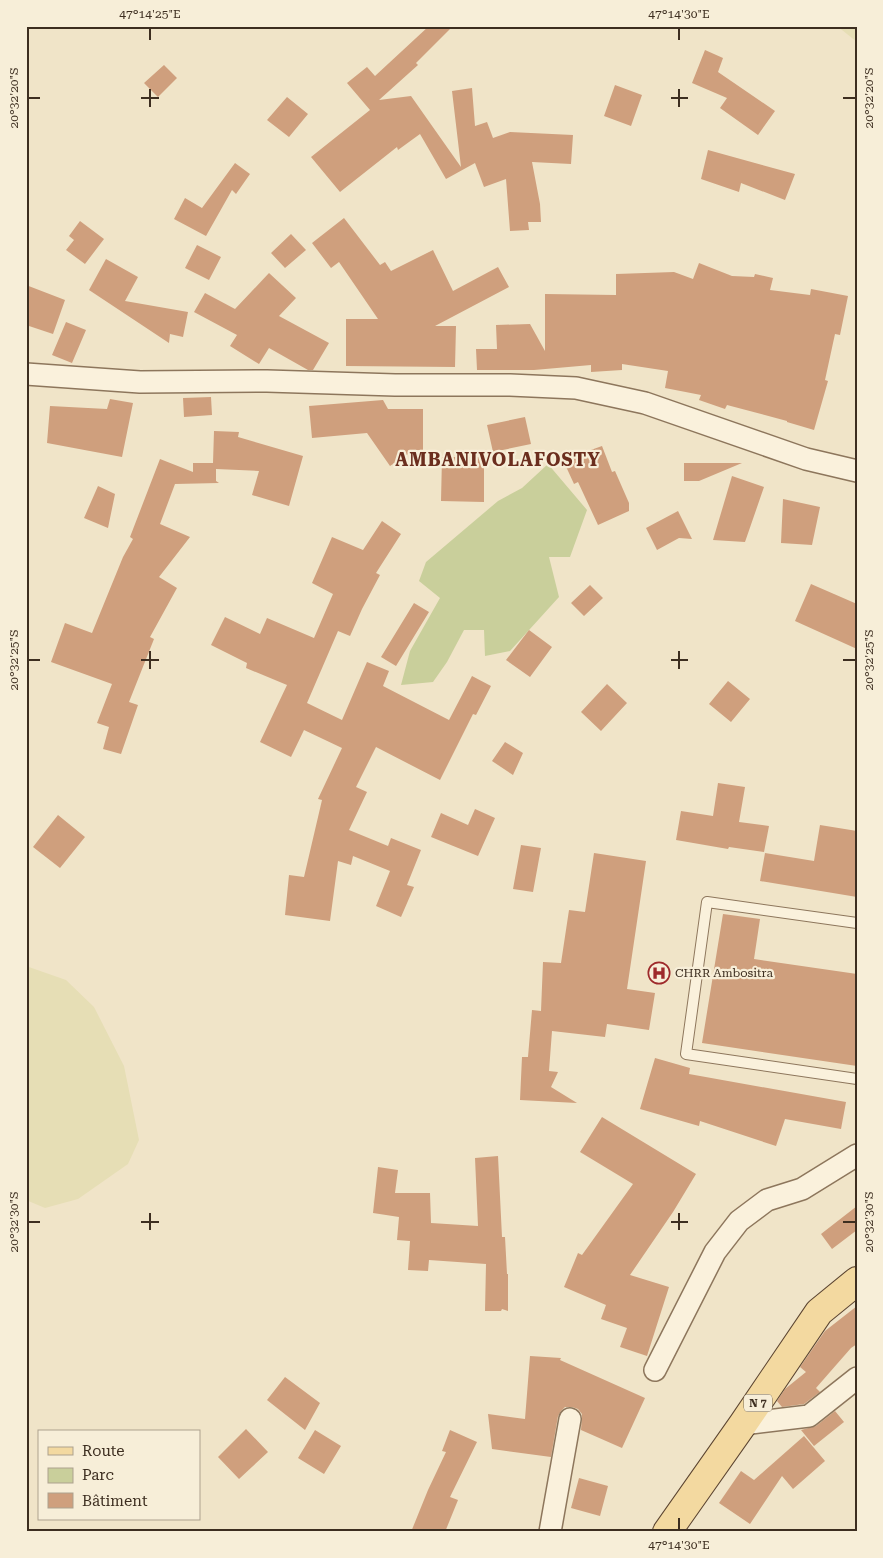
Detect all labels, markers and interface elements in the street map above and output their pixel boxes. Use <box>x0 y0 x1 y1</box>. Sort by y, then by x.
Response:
text: 47°14'25"E <box>119 7 181 21</box>
text: 47°14'30"E <box>648 7 710 21</box>
text: 20°32'20"S <box>7 68 21 128</box>
text: 20°32'20"S <box>862 68 876 128</box>
district label: AMBANIVOLAFOSTY <box>395 449 601 470</box>
text: 20°32'25"S <box>7 630 21 690</box>
text: 20°32'25"S <box>862 630 876 690</box>
hospital icon: CHRR Ambositra <box>647 961 671 985</box>
place label: CHRR Ambositra <box>675 966 773 980</box>
text: 20°32'30"S <box>7 1192 21 1252</box>
text: 20°32'30"S <box>862 1192 876 1252</box>
road number: N 7 <box>744 1395 772 1412</box>
legend <box>38 1430 200 1520</box>
text: Route <box>82 1442 124 1460</box>
text: Parc <box>82 1466 114 1484</box>
text: Bâtiment <box>82 1492 148 1510</box>
text: 47°14'30"E <box>648 1538 710 1552</box>

